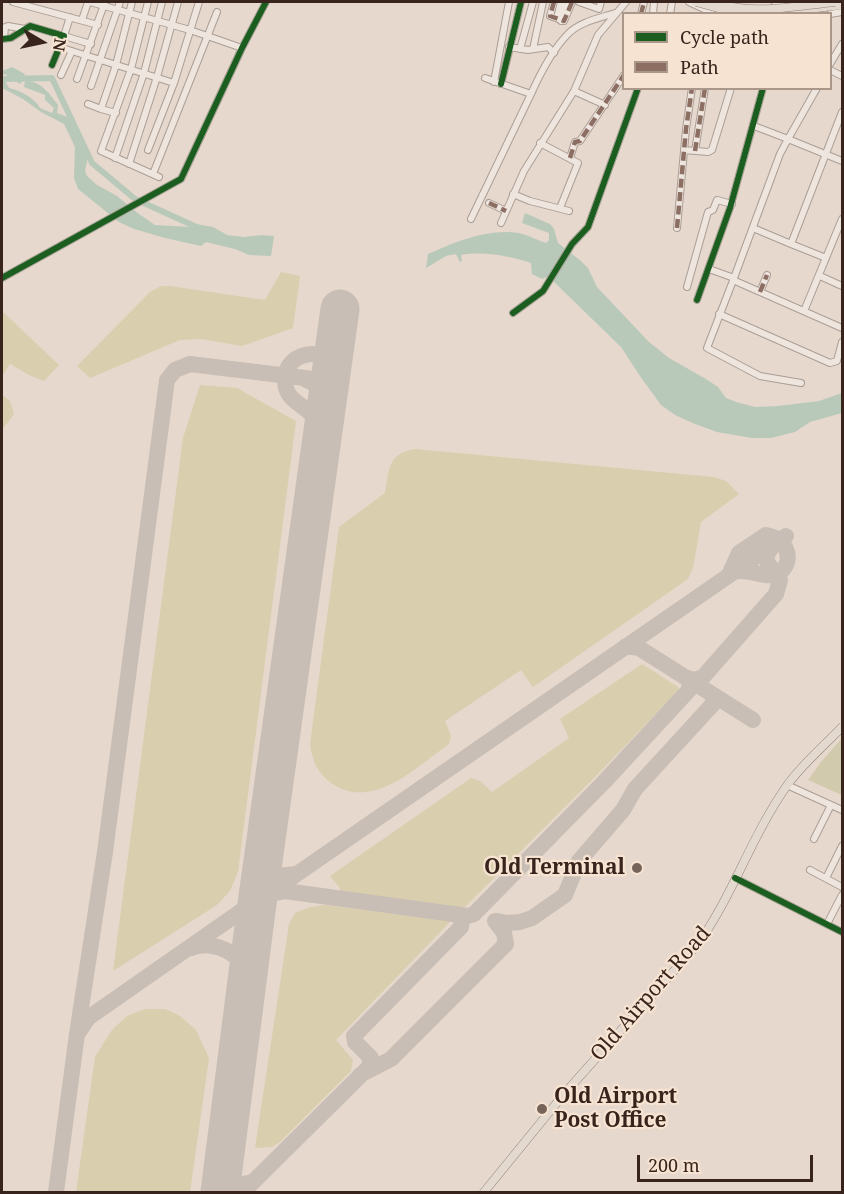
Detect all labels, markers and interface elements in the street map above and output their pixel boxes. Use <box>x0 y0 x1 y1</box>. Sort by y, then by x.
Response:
north arrow <box>12 12 72 72</box>
legend <box>622 12 832 90</box>
text: Cycle path <box>680 25 769 49</box>
text: N <box>48 37 72 53</box>
text: Path <box>680 55 719 79</box>
place label: Old Terminal <box>484 855 625 881</box>
marker: Old Terminal <box>630 861 644 875</box>
street label: Old Airport Road <box>586 921 716 1067</box>
place label: Old Airport Post Office <box>554 1084 677 1134</box>
marker: Old Airport Post Office <box>535 1102 549 1116</box>
scale bar <box>640 1143 816 1181</box>
text: 200 m <box>648 1153 700 1177</box>

